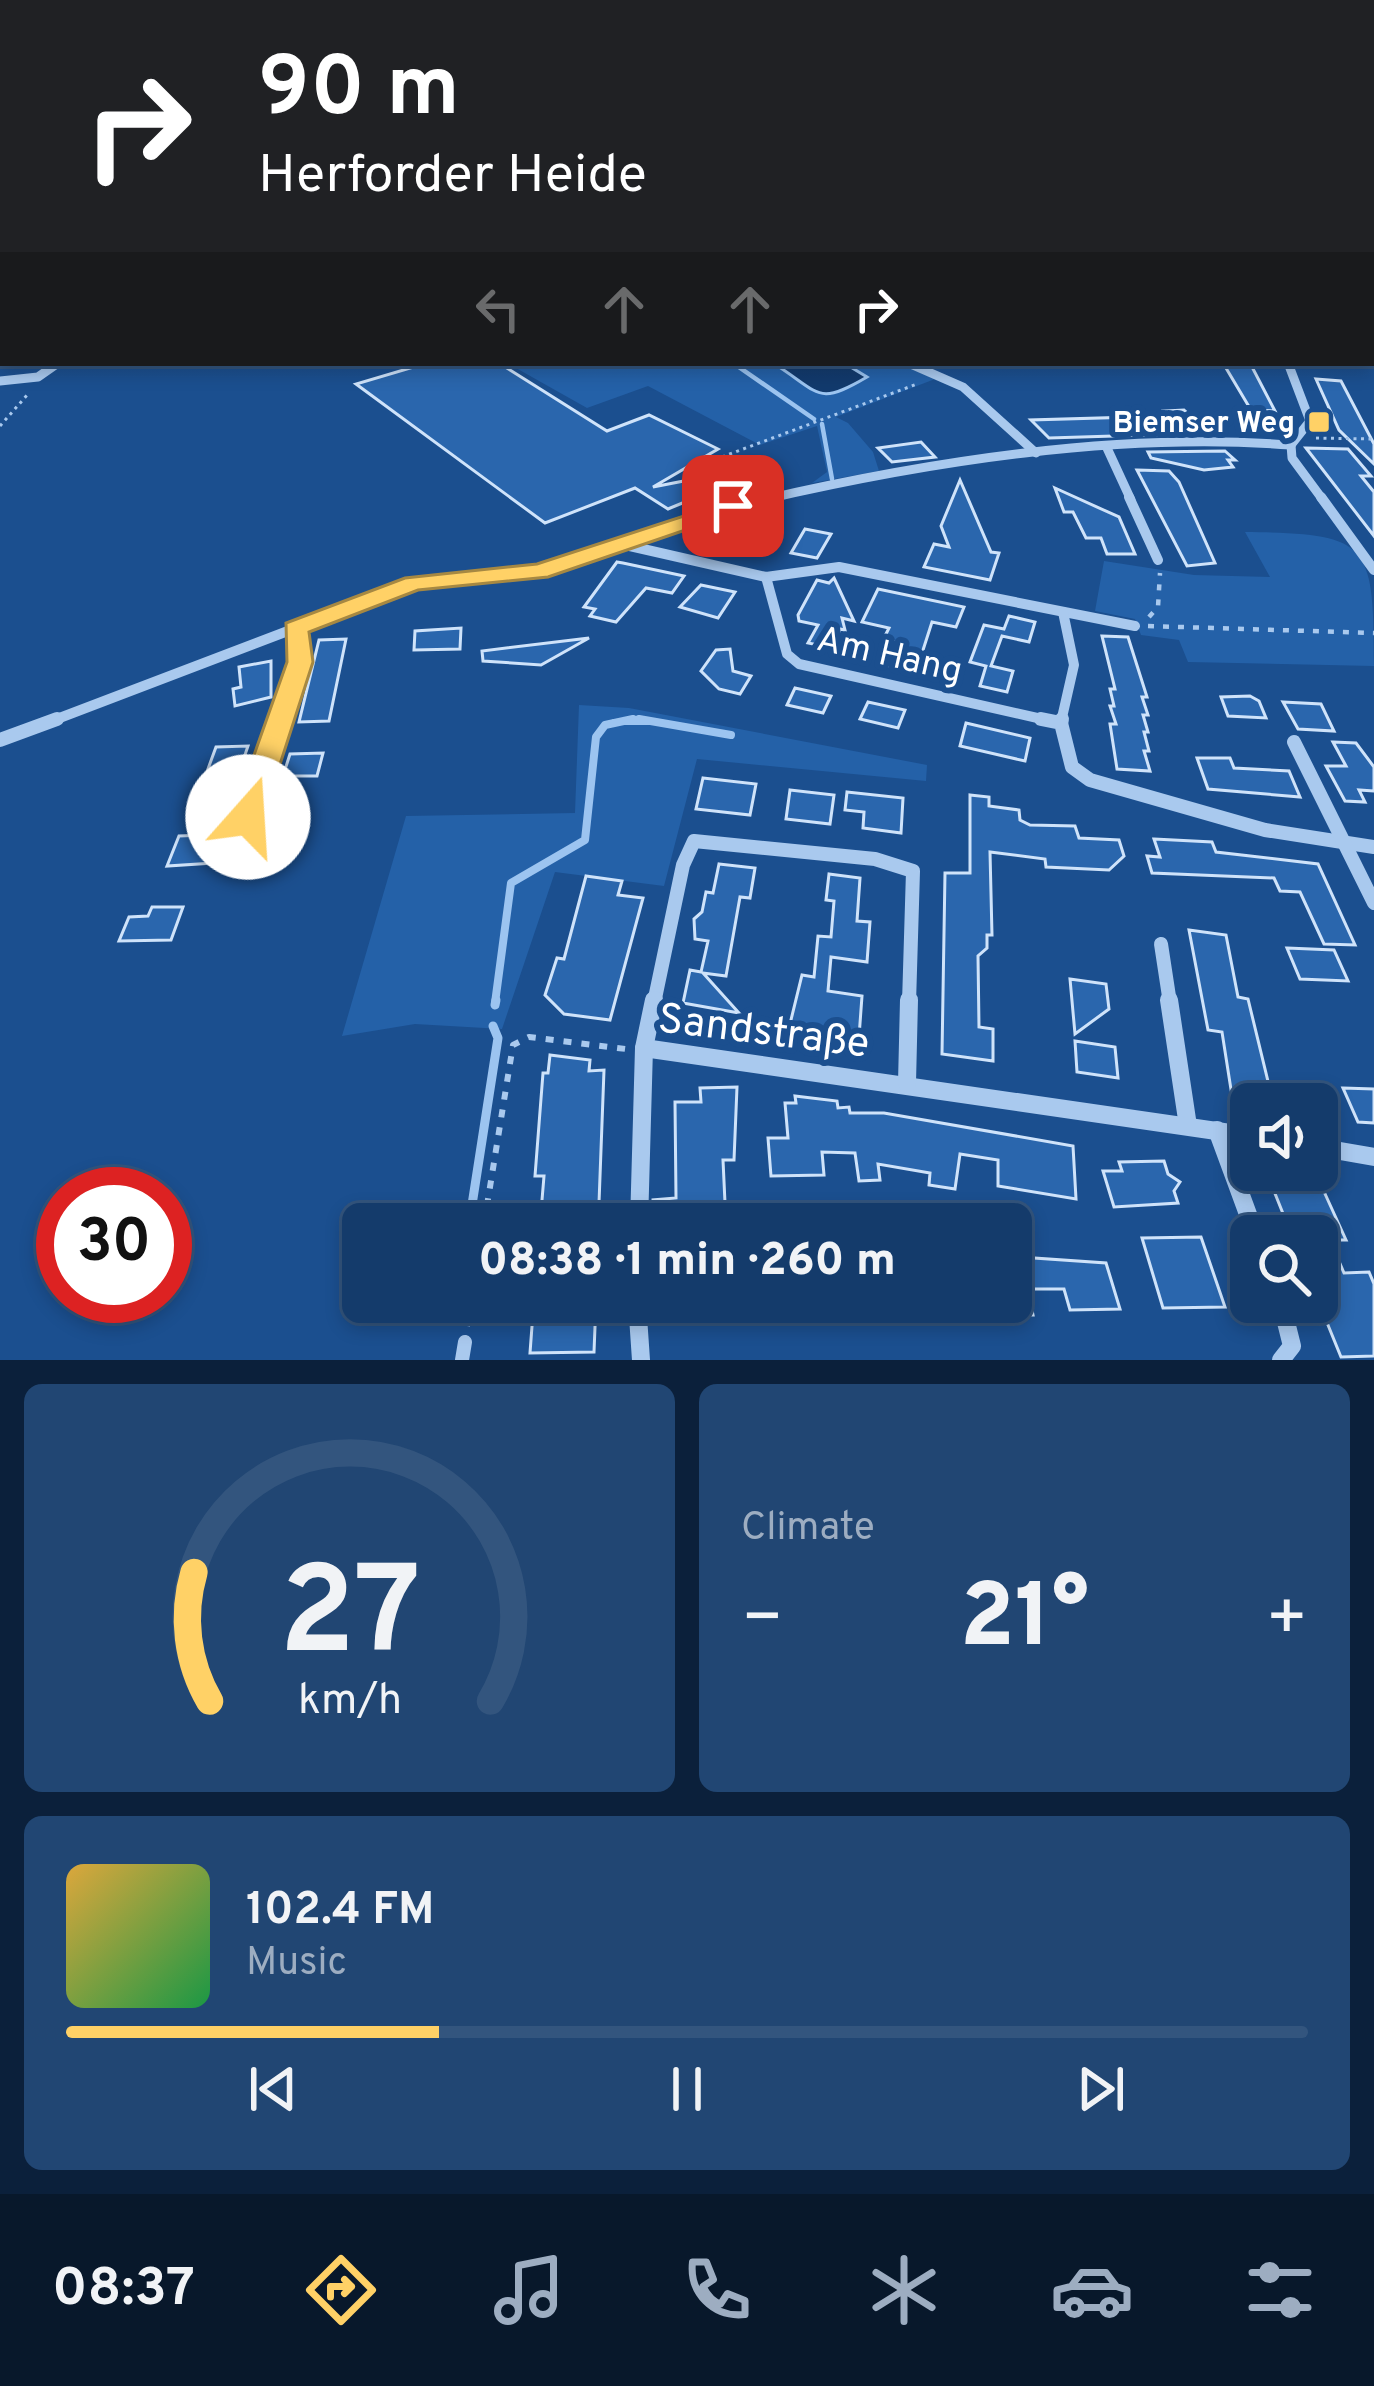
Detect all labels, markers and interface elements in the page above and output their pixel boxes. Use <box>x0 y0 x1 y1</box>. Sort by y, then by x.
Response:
text: 90 m <box>258 39 460 145</box>
icon: right <box>60 48 216 204</box>
text: Herforder Heide <box>258 143 647 212</box>
icon: left <box>465 276 531 342</box>
icon: ahead <box>591 276 657 342</box>
icon: ahead <box>717 276 783 342</box>
icon: right <box>843 276 909 342</box>
place label: Biemser Weg <box>1113 406 1295 443</box>
marker: Biemser Weg <box>1306 409 1332 435</box>
pin <box>682 455 784 557</box>
icon: arrive <box>700 473 766 539</box>
street label: Am Hang <box>812 618 966 696</box>
position arrow <box>185 754 311 880</box>
street label: Sandstraße <box>655 994 872 1073</box>
map controls <box>1230 1083 1338 1323</box>
button: sound <box>1230 1083 1338 1191</box>
speed limit sign: 30 <box>36 1167 192 1323</box>
button: search <box>1230 1215 1338 1323</box>
text: 08:38 · 1 min · 260 m <box>478 1234 896 1291</box>
text: Climate <box>741 1505 875 1554</box>
text: 27 <box>278 1540 421 1698</box>
text: 21° <box>960 1565 1089 1678</box>
text: − <box>741 1580 784 1663</box>
text: + <box>1265 1580 1308 1663</box>
text: km/h <box>297 1675 402 1729</box>
text: 102.4 FM <box>246 1883 434 1940</box>
text: Music <box>246 1940 347 1989</box>
icon: previous <box>240 2056 306 2122</box>
icon: pause <box>654 2056 720 2122</box>
icon: next <box>1068 2056 1134 2122</box>
icon: directions <box>299 2248 383 2332</box>
icon: music <box>487 2248 571 2332</box>
icon: phone <box>675 2248 759 2332</box>
icon: climate <box>862 2248 946 2332</box>
icon: car <box>1050 2248 1134 2332</box>
icon: filters <box>1238 2248 1322 2332</box>
text: 08:37 <box>52 2256 195 2325</box>

